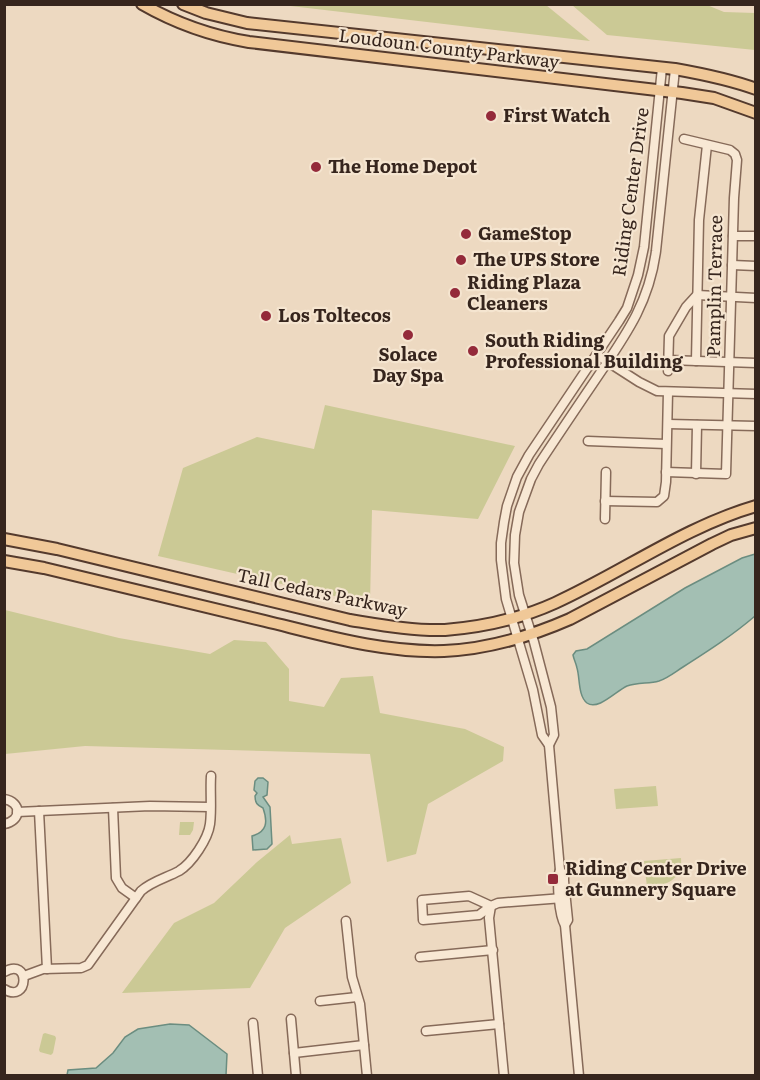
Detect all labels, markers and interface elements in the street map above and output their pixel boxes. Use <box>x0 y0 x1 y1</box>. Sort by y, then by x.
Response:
street label: Loudoun County Parkway <box>337 21 562 75</box>
place label: First Watch <box>503 101 610 128</box>
street label: Riding Center Drive <box>604 105 655 278</box>
marker: First Watch <box>484 109 498 123</box>
place label: The Home Depot <box>328 152 477 179</box>
marker: The Home Depot <box>309 160 323 174</box>
street label: Pamplin Terrace <box>699 215 728 357</box>
place label: GameStop <box>478 219 572 246</box>
marker: GameStop <box>459 227 473 241</box>
place label: The UPS Store <box>473 245 600 272</box>
marker: The UPS Store <box>454 253 468 267</box>
place label: Riding Plaza Cleaners <box>467 268 582 316</box>
marker: Riding Plaza Cleaners <box>448 286 462 300</box>
place label: Los Toltecos <box>278 301 391 328</box>
marker: Los Toltecos <box>259 309 273 323</box>
place label: South Riding Professional Building <box>485 326 684 374</box>
marker: Solace Day Spa <box>401 328 415 342</box>
place label: Solace Day Spa <box>372 340 444 388</box>
marker: South Riding Professional Building <box>466 344 480 358</box>
street label: Tall Cedars Parkway <box>235 560 411 623</box>
place label: Riding Center Drive at Gunnery Square <box>565 854 747 902</box>
marker: Riding Center Drive at Gunnery Square <box>546 872 560 886</box>

